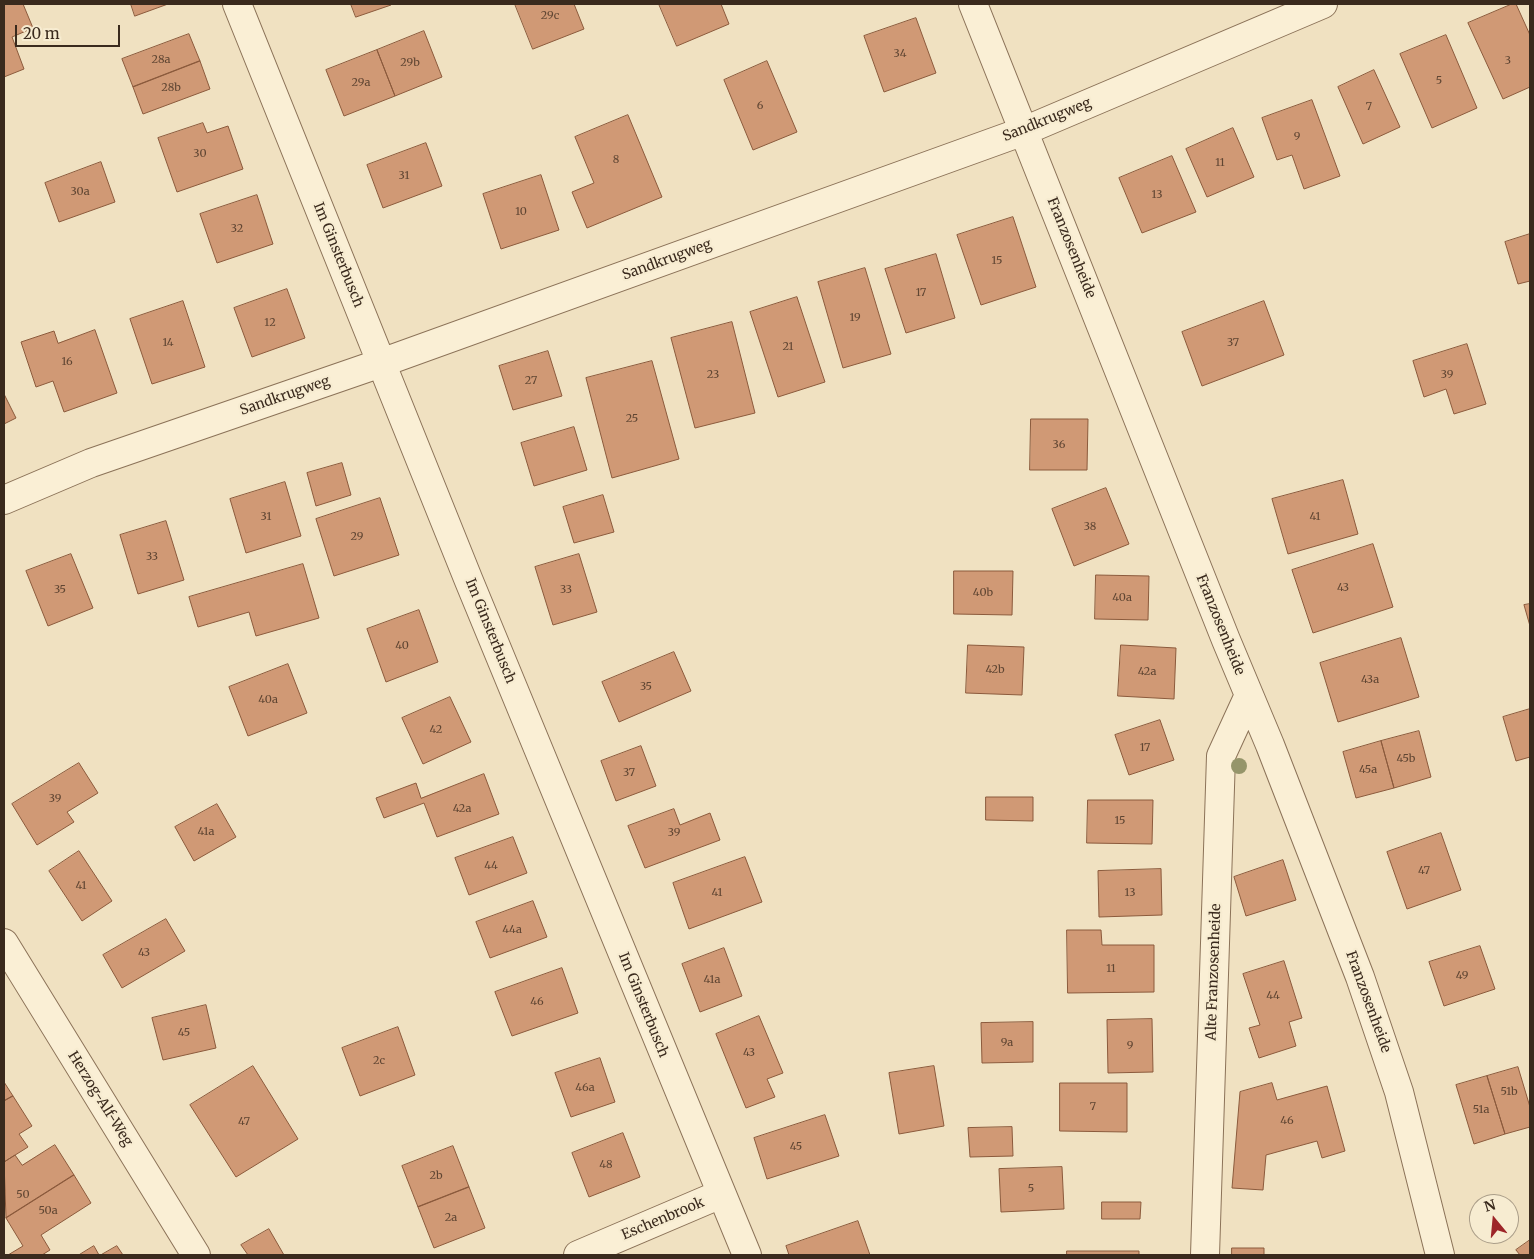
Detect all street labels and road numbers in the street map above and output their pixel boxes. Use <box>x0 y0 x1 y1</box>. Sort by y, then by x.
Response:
street label: Sandkrugweg <box>1000 95 1094 145</box>
street label: Franzosenheide <box>1043 195 1099 301</box>
street label: Im Ginsterbusch <box>309 200 367 310</box>
street label: Sandkrugweg <box>620 236 714 284</box>
street label: Sandkrugweg <box>238 373 332 419</box>
street label: Franzosenheide <box>1192 572 1248 678</box>
street label: Im Ginsterbusch <box>461 576 519 686</box>
street label: Alte Franzosenheide <box>1203 903 1225 1041</box>
street label: Franzosenheide <box>1342 949 1394 1055</box>
street label: Im Ginsterbusch <box>614 950 672 1060</box>
street label: Herzog-Alf-Weg <box>64 1048 136 1150</box>
street label: Eschenbrook <box>619 1194 707 1244</box>

